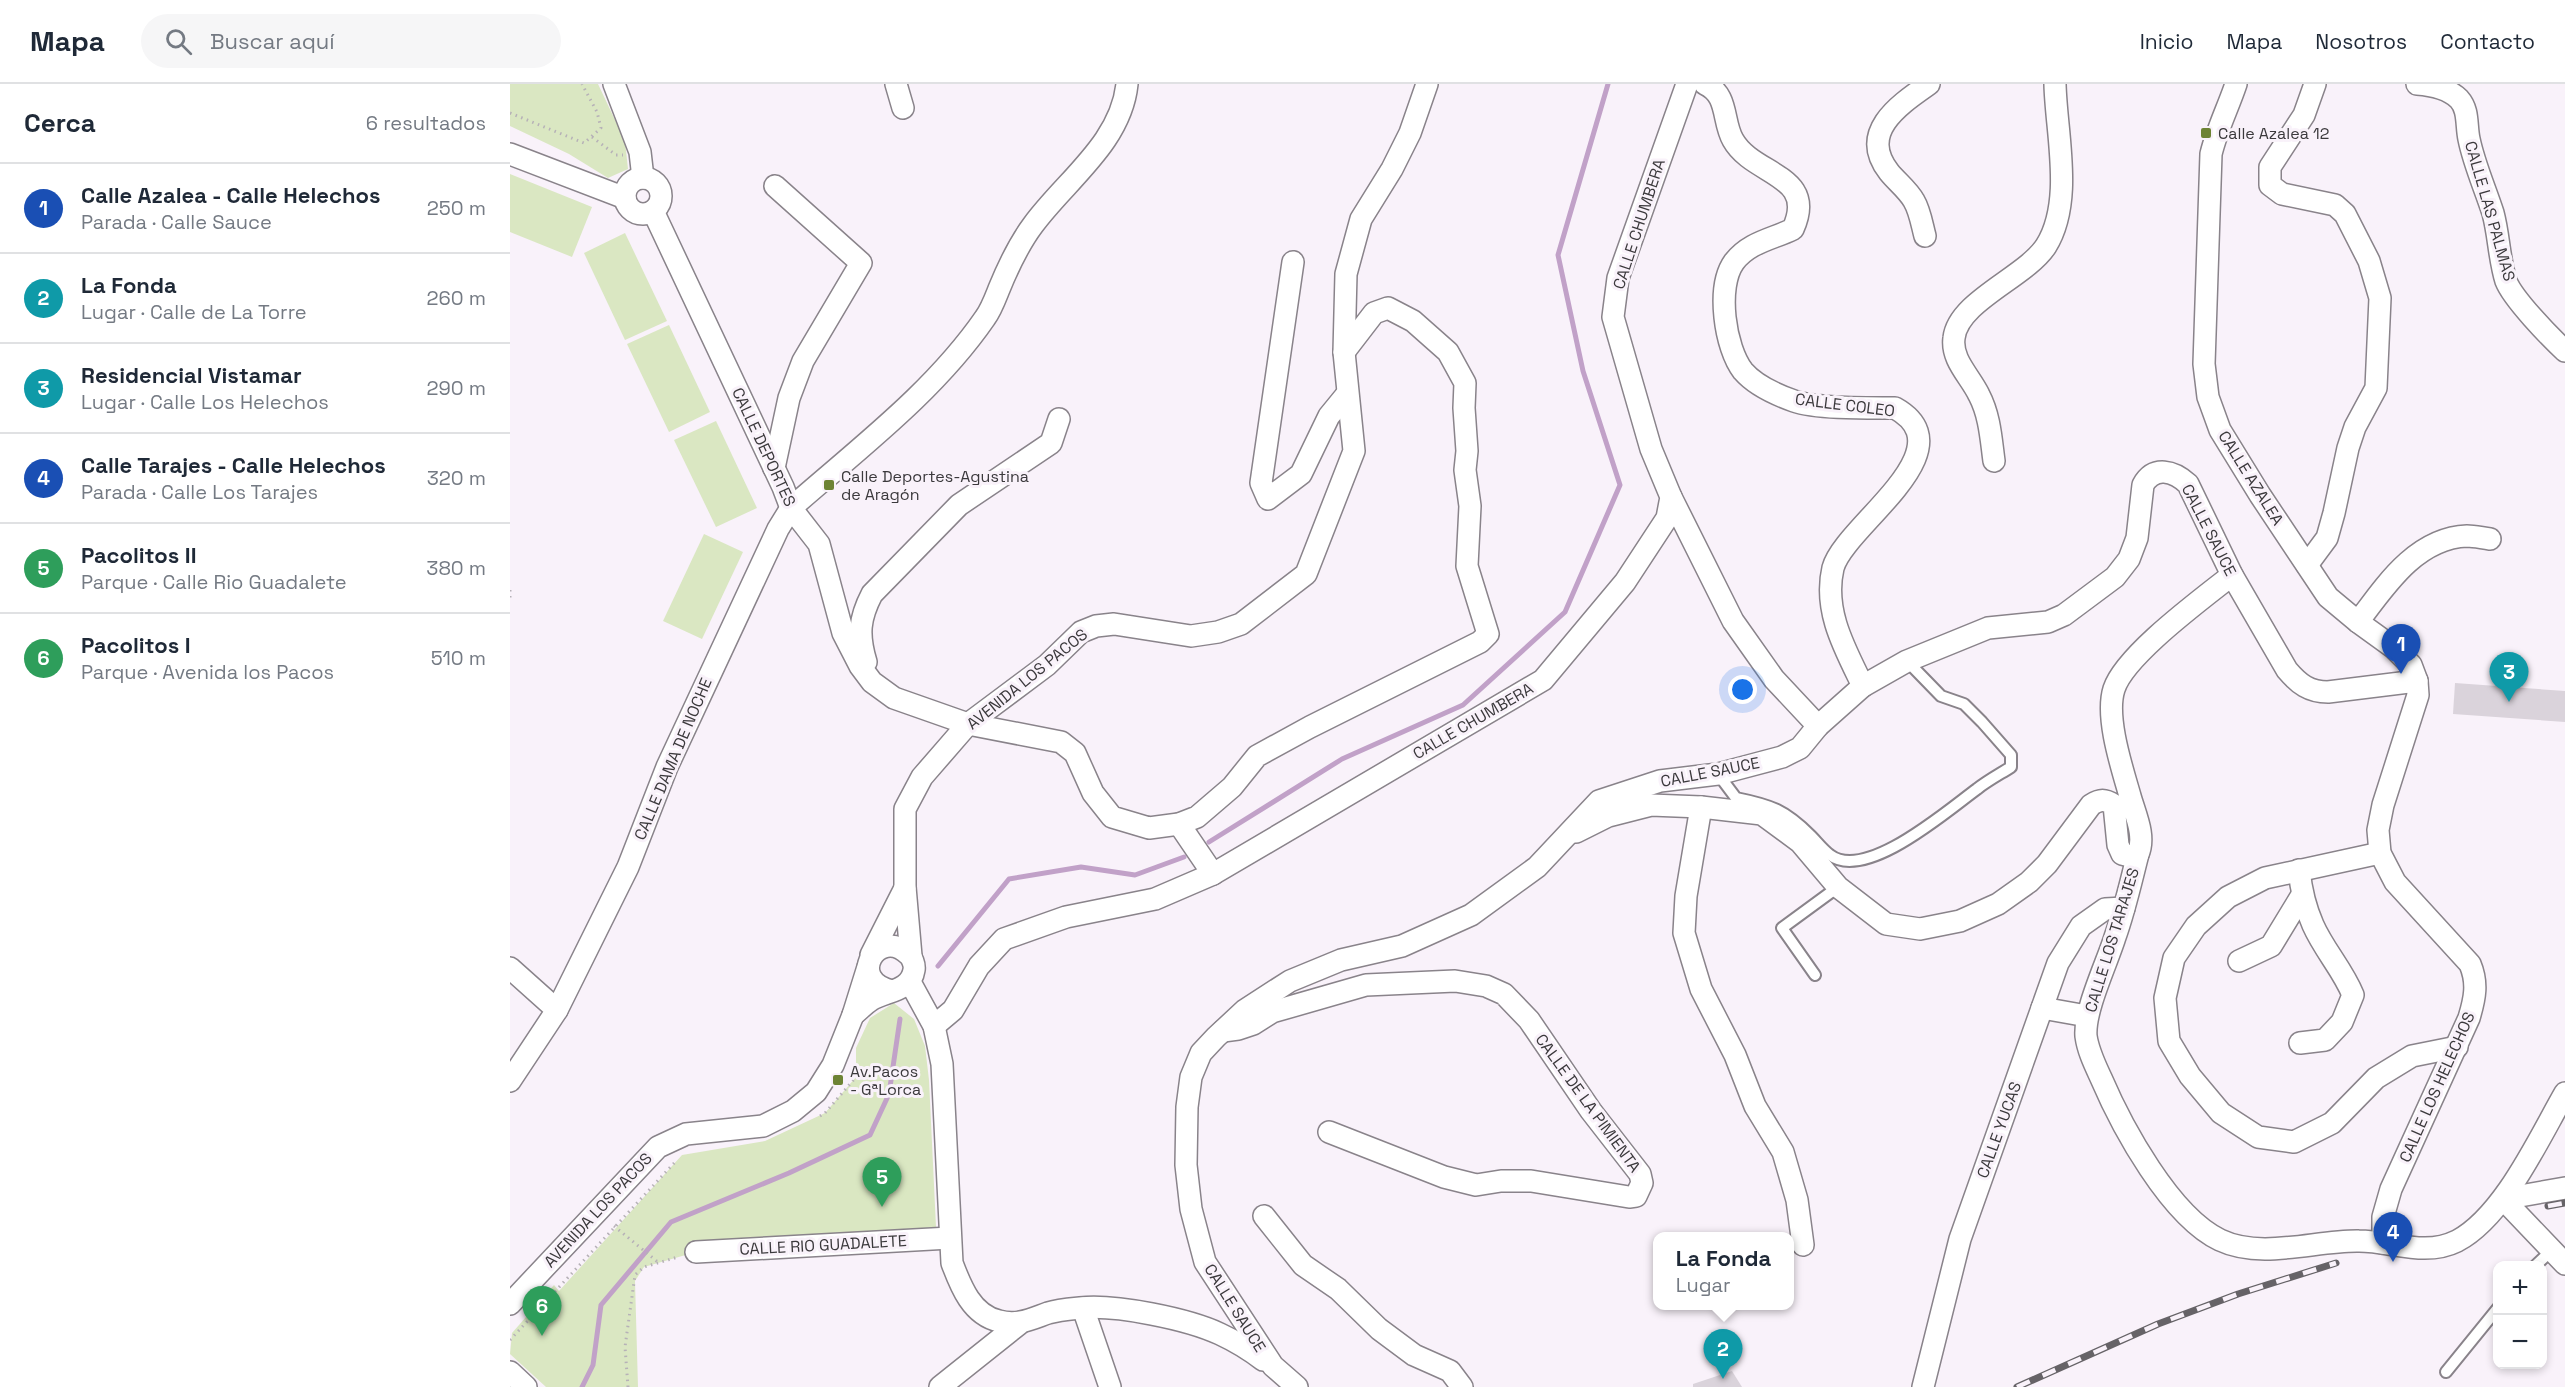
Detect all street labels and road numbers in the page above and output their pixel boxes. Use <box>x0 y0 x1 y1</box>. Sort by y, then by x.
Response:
street label: CALLE LAS PALMAS <box>2460 139 2520 284</box>
street label: CALLE CHUMBERA <box>1608 156 1670 292</box>
street label: CALLE DEPORTES <box>727 384 801 510</box>
street label: CALLE COLEO <box>1794 388 1896 422</box>
street label: CALLE AZALEA <box>2214 427 2288 529</box>
street label: CALLE SAUCE <box>2177 481 2241 579</box>
street label: AVENIDA LOS PACOS <box>962 624 1092 734</box>
street label: CALLE DAMA DE NOCHE <box>629 675 717 843</box>
street label: CALLE CHUMBERA <box>1409 678 1537 764</box>
street label: CALLE SAUCE <box>1659 752 1761 792</box>
street label: CALLE LOS TARAJES <box>2080 865 2144 1015</box>
street label: CALLE LOS HELECHOS <box>2394 1008 2480 1165</box>
street label: CALLE DE LA PIMIENTA <box>1531 1029 1645 1177</box>
street label: CALLE YUCAS <box>1972 1079 2026 1181</box>
street label: AVENIDA LOS PACOS <box>539 1148 657 1272</box>
street label: CALLE RIO GUADALETE <box>739 1230 907 1260</box>
street label: CALLE SAUCE <box>1199 1260 1271 1356</box>

